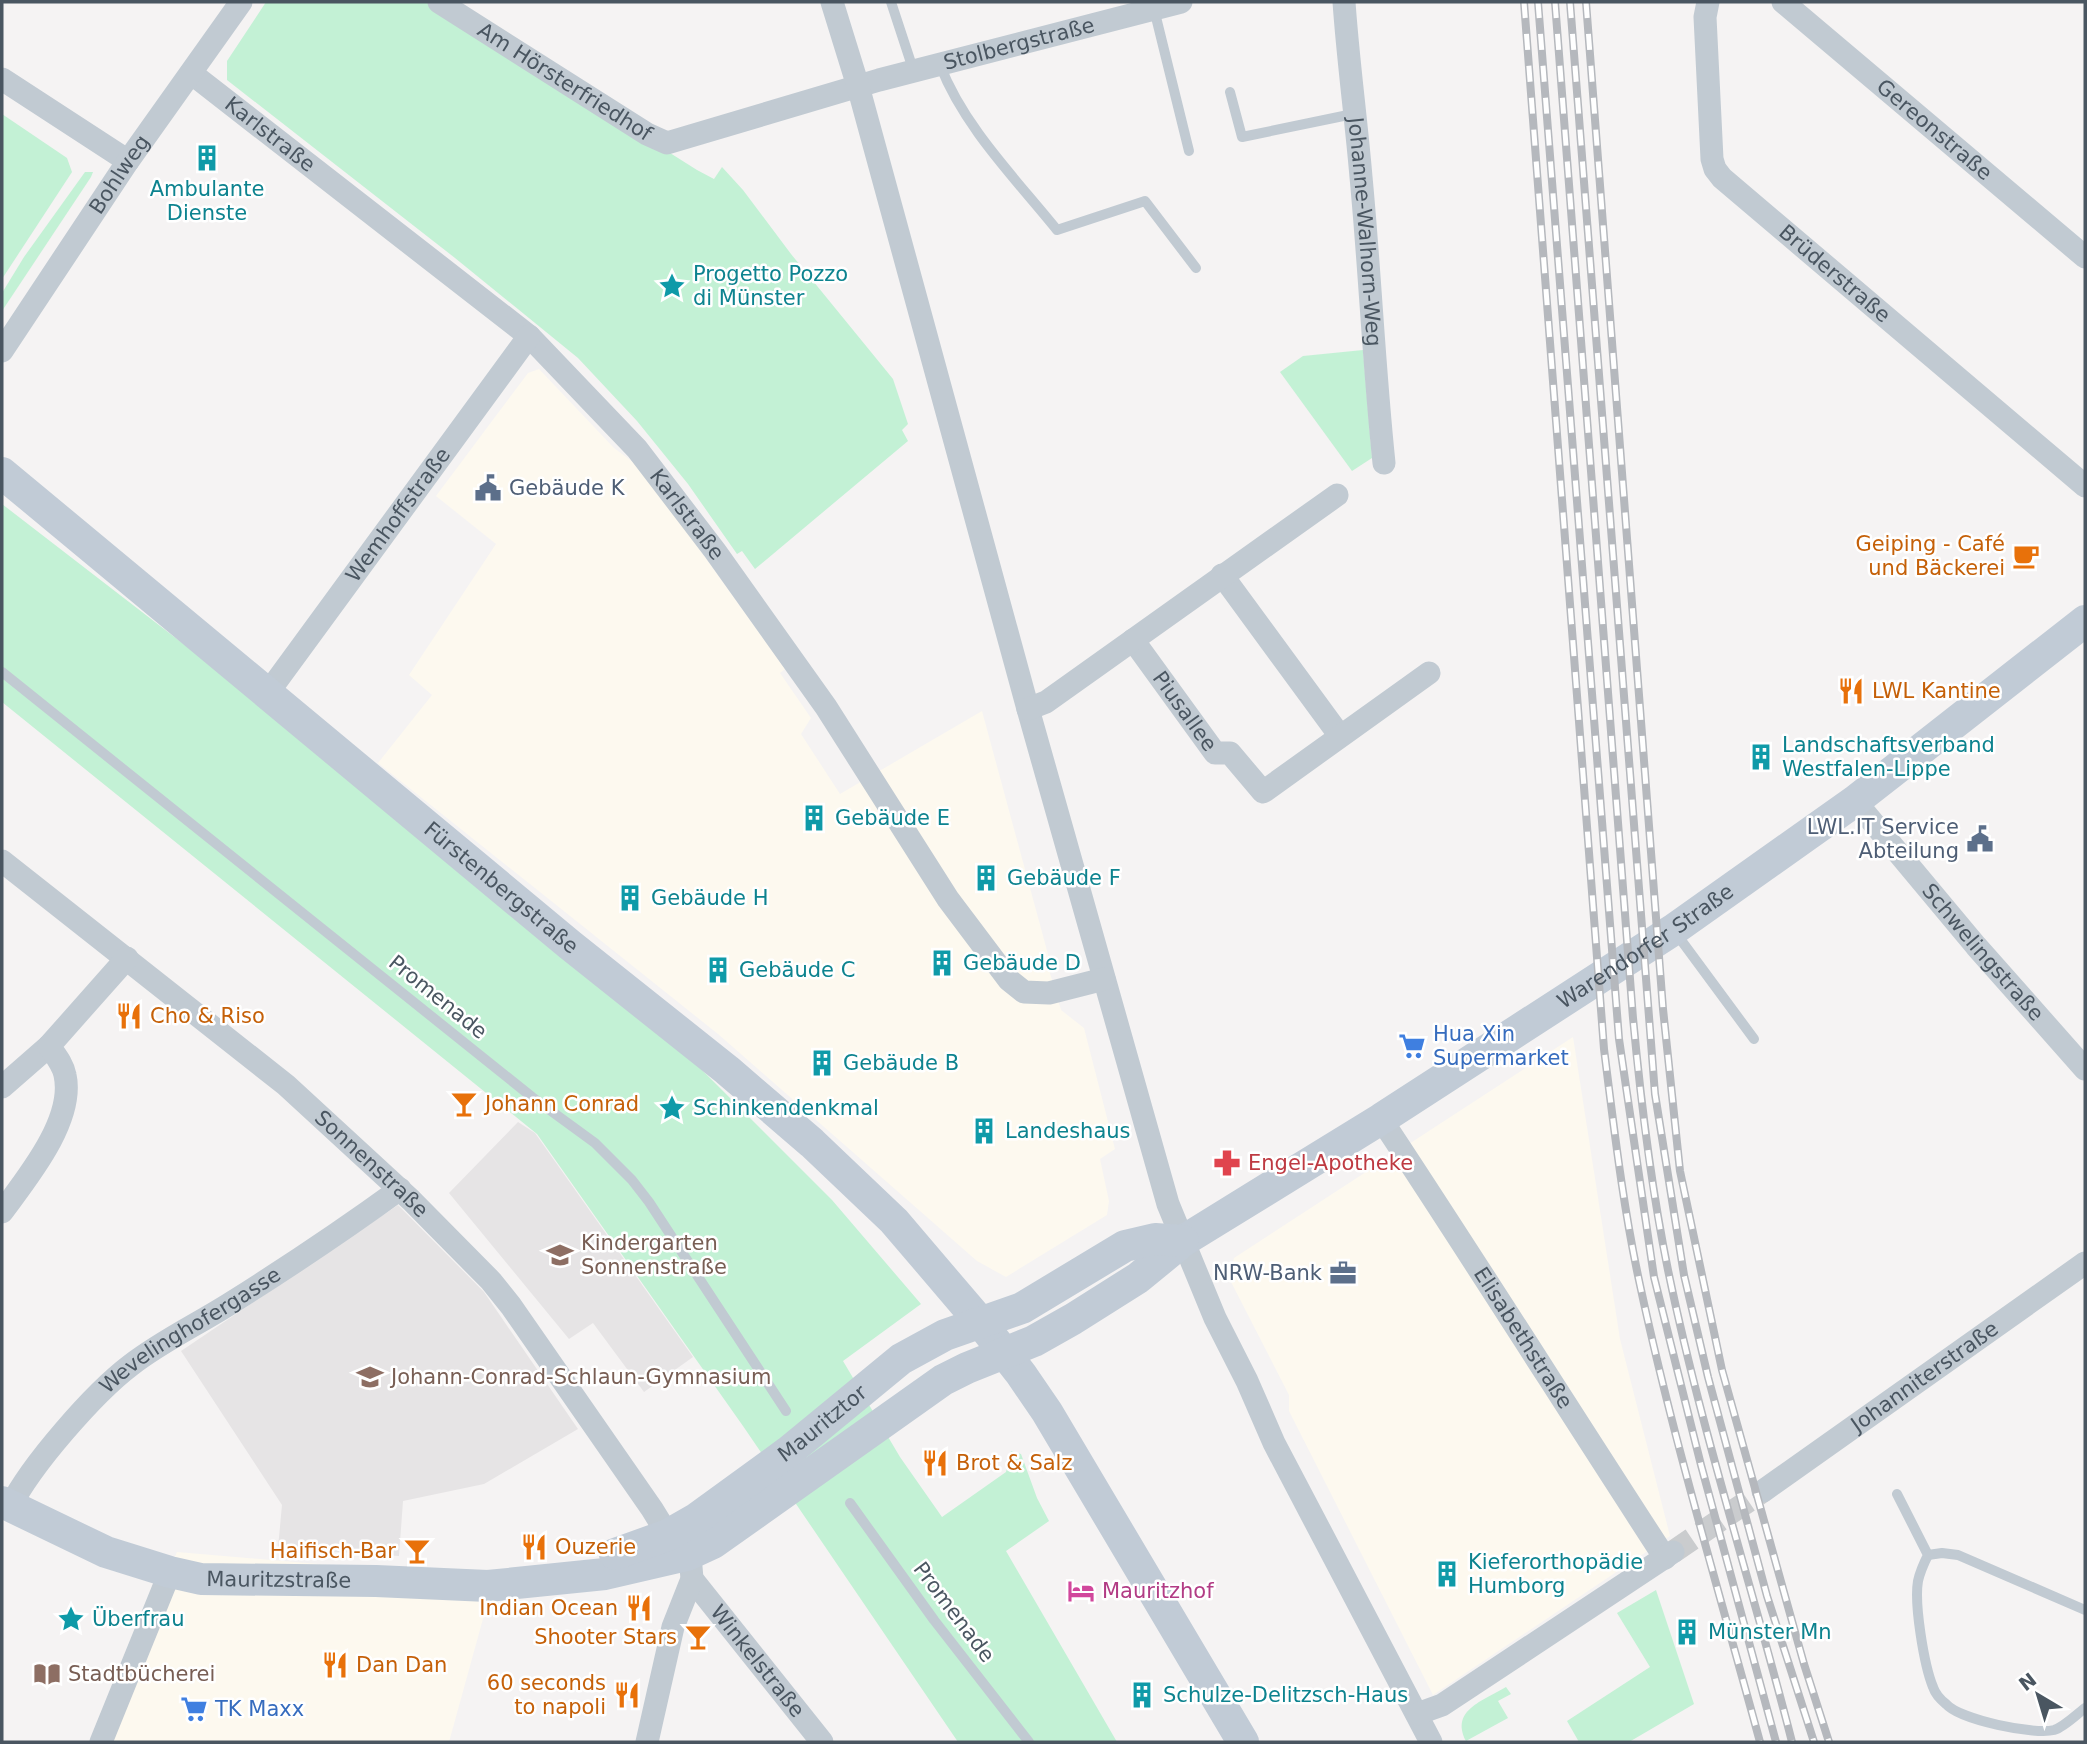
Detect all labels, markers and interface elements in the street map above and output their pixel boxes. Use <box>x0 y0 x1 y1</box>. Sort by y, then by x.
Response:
street label: Stolbergstraße <box>941 13 1097 75</box>
street label: Am Hörsterfriedhof <box>473 18 657 146</box>
street label: Gereonstraße <box>1872 74 1997 185</box>
street label: Karlstraße <box>220 92 320 177</box>
street label: Johanne-Walhorn-Weg <box>1343 114 1386 348</box>
street label: Bohlweg <box>84 130 155 218</box>
building icon: Ambulante Dienste <box>192 143 222 173</box>
place label: Ambulante Dienste <box>150 177 264 225</box>
street label: Brüderstraße <box>1774 220 1895 327</box>
place label: Progetto Pozzo di Münster <box>693 262 848 310</box>
place icon: Progetto Pozzo di Münster <box>657 271 687 301</box>
street label: Wemhoffstraße <box>341 443 455 587</box>
street label: Karlstraße <box>645 464 729 564</box>
public building icon: Gebäude K <box>473 473 503 503</box>
place label: Gebäude K <box>509 476 626 500</box>
place label: Geiping - Café und Bäckerei <box>1855 532 2005 580</box>
cafe icon: Geiping - Café und Bäckerei <box>2011 541 2041 571</box>
street label: Piusallee <box>1148 667 1222 756</box>
restaurant icon: LWL Kantine <box>1836 676 1866 706</box>
place label: LWL Kantine <box>1872 679 2001 703</box>
place label: Landschaftsverband Westfalen-Lippe <box>1782 733 1995 781</box>
building icon: Landschaftsverband Westfalen-Lippe <box>1746 742 1776 772</box>
building icon: Gebäude E <box>799 803 829 833</box>
place label: Gebäude E <box>835 806 950 830</box>
place label: LWL.IT Service Abteilung <box>1807 815 1959 863</box>
street label: Fürstenbergstraße <box>419 817 583 959</box>
public building icon: LWL.IT Service Abteilung <box>1965 824 1995 854</box>
building icon: Gebäude F <box>971 863 1001 893</box>
place label: Gebäude F <box>1007 866 1121 890</box>
street label: Warendorfer Straße <box>1553 879 1738 1014</box>
street label: Schwelingstraße <box>1917 879 2049 1026</box>
building icon: Gebäude H <box>615 883 645 913</box>
place label: Gebäude H <box>651 886 768 910</box>
building icon: Gebäude D <box>927 948 957 978</box>
street label: Promenade <box>384 950 492 1044</box>
place label: Gebäude D <box>963 951 1081 975</box>
building icon: Gebäude C <box>703 955 733 985</box>
place label: Gebäude C <box>739 958 855 982</box>
restaurant icon: Cho & Riso <box>114 1001 144 1031</box>
place label: Cho & Riso <box>150 1004 265 1028</box>
place label: Hua Xin Supermarket <box>1433 1022 1569 1070</box>
supermarket icon: Hua Xin Supermarket <box>1397 1031 1427 1061</box>
building icon: Gebäude B <box>807 1048 837 1078</box>
place label: Gebäude B <box>843 1051 959 1075</box>
bar icon: Johann Conrad <box>449 1089 479 1119</box>
place label: Johann Conrad <box>483 1092 639 1116</box>
place icon: Schinkendenkmal <box>657 1093 687 1123</box>
place label: Schinkendenkmal <box>693 1096 879 1120</box>
street label: Sonnenstraße <box>310 1106 433 1222</box>
building icon: Landeshaus <box>969 1116 999 1146</box>
place label: Landeshaus <box>1005 1119 1131 1143</box>
pharmacy icon: Engel-Apotheke <box>1212 1148 1242 1178</box>
place label: Engel-Apotheke <box>1248 1151 1413 1175</box>
place label: Kindergarten Sonnenstraße <box>581 1231 727 1279</box>
school or university icon: Kindergarten Sonnenstraße <box>545 1240 575 1270</box>
office icon: NRW-Bank <box>1328 1258 1358 1288</box>
place label: NRW-Bank <box>1213 1261 1323 1285</box>
street label: Wevelinghofergasse <box>95 1262 285 1398</box>
street label: Elisabethstraße <box>1469 1263 1577 1413</box>
street label: Johanniterstraße <box>1845 1316 2003 1438</box>
school or university icon: Johann-Conrad-Schlaun-Gymnasium <box>355 1362 385 1392</box>
place label: Johann-Conrad-Schlaun-Gymnasium <box>389 1365 771 1389</box>
street label: Mauritztor <box>773 1380 872 1467</box>
restaurant icon: Brot & Salz <box>920 1448 950 1478</box>
place label: Brot & Salz <box>956 1451 1072 1475</box>
restaurant icon: Ouzerie <box>519 1532 549 1562</box>
place label: Ouzerie <box>555 1535 636 1559</box>
bar icon: Haifisch-Bar <box>402 1536 432 1566</box>
place label: Haifisch-Bar <box>270 1539 396 1563</box>
place label: Kieferorthopädie Humborg <box>1468 1550 1643 1598</box>
street label: Promenade <box>909 1557 999 1667</box>
building icon: Kieferorthopädie Humborg <box>1432 1559 1462 1589</box>
street label: Mauritzstraße <box>206 1567 351 1593</box>
hotel icon: Mauritzhof <box>1066 1576 1096 1606</box>
place label: Mauritzhof <box>1102 1579 1214 1603</box>
restaurant icon: Indian Ocean <box>624 1593 654 1623</box>
place label: Indian Ocean <box>479 1596 618 1620</box>
street label: Winkelstraße <box>706 1600 809 1722</box>
place icon: Überfrau <box>56 1604 86 1634</box>
place label: Überfrau <box>92 1606 184 1631</box>
building icon: Münster Mn <box>1672 1617 1702 1647</box>
place label: Münster Mn <box>1708 1620 1832 1644</box>
bar icon: Shooter Stars <box>683 1622 713 1652</box>
place label: Shooter Stars <box>534 1625 677 1649</box>
restaurant icon: Dan Dan <box>320 1650 350 1680</box>
place label: Dan Dan <box>356 1653 447 1677</box>
library icon: Stadtbücherei <box>32 1659 62 1689</box>
north arrow <box>2003 1660 2073 1730</box>
place label: Stadtbücherei <box>68 1662 215 1686</box>
text: N <box>2014 1668 2041 1695</box>
place label: 60 seconds to napoli <box>487 1671 606 1719</box>
restaurant icon: 60 seconds to napoli <box>612 1680 642 1710</box>
building icon: Schulze-Delitzsch-Haus <box>1127 1680 1157 1710</box>
place label: Schulze-Delitzsch-Haus <box>1163 1683 1408 1707</box>
supermarket icon: TK Maxx <box>179 1694 209 1724</box>
place label: TK Maxx <box>214 1697 304 1721</box>

